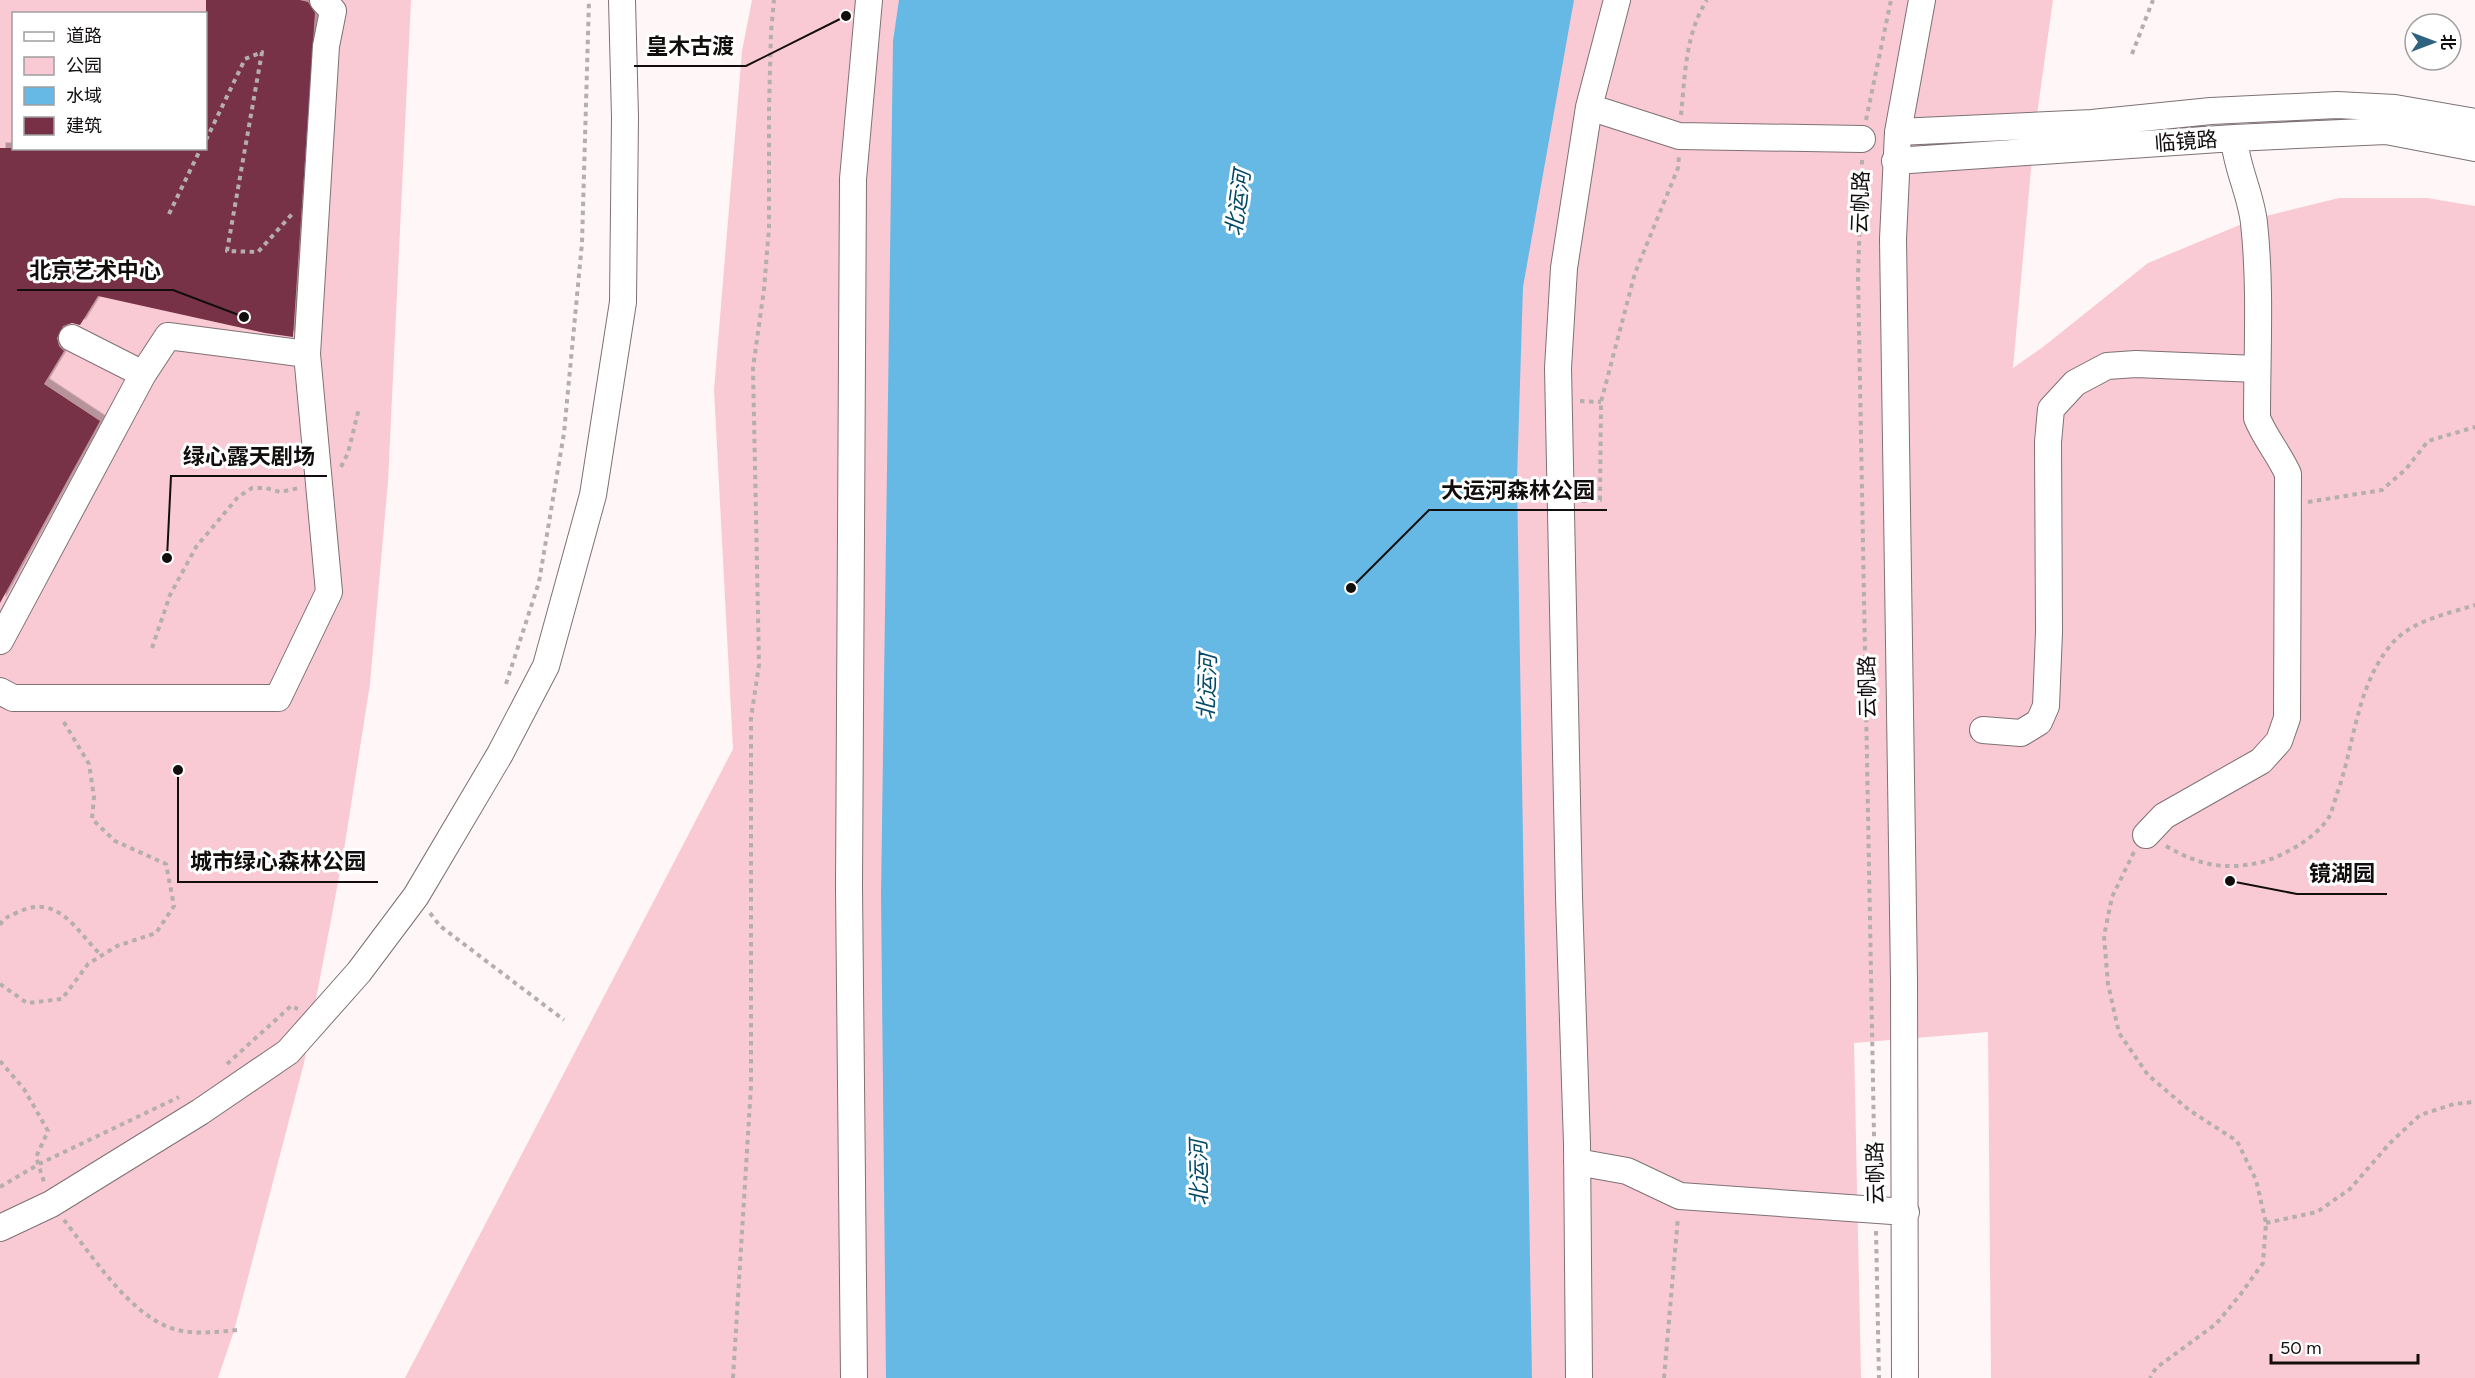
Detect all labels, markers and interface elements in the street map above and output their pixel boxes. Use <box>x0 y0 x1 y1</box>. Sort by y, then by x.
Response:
legend <box>12 12 207 150</box>
north arrow <box>2403 12 2463 72</box>
text: 道路 <box>66 25 102 47</box>
callout: 皇木古渡 <box>634 26 746 66</box>
text: 皇木古渡 <box>646 33 734 60</box>
text: 北 <box>2438 34 2457 50</box>
text: 公园 <box>66 55 102 77</box>
text: 水域 <box>66 85 102 107</box>
text: 建筑 <box>66 115 102 137</box>
street label: 临镜路 <box>2154 126 2218 156</box>
water label: 北运河 <box>1220 164 1257 238</box>
street label: 云帆路 <box>1846 170 1874 234</box>
callout: 北京艺术中心 <box>17 250 173 290</box>
text: 北京艺术中心 <box>29 257 161 284</box>
callout: 绿心露天剧场 <box>171 436 327 476</box>
text: 绿心露天剧场 <box>183 443 315 470</box>
callout: 大运河森林公园 <box>1429 470 1607 510</box>
text: 大运河森林公园 <box>1441 477 1595 504</box>
water label: 北运河 <box>1192 650 1222 720</box>
street label: 云帆路 <box>1854 655 1880 719</box>
callout: 城市绿心森林公园 <box>178 842 378 882</box>
text: 城市绿心森林公园 <box>190 848 366 875</box>
callout: 镜湖园 <box>2297 854 2387 894</box>
text: 镜湖园 <box>2309 860 2375 887</box>
water label: 北运河 <box>1185 1136 1213 1206</box>
street label: 云帆路 <box>1862 1141 1888 1205</box>
scale bar <box>2271 1327 2418 1365</box>
text: 50 m <box>2280 1337 2322 1359</box>

